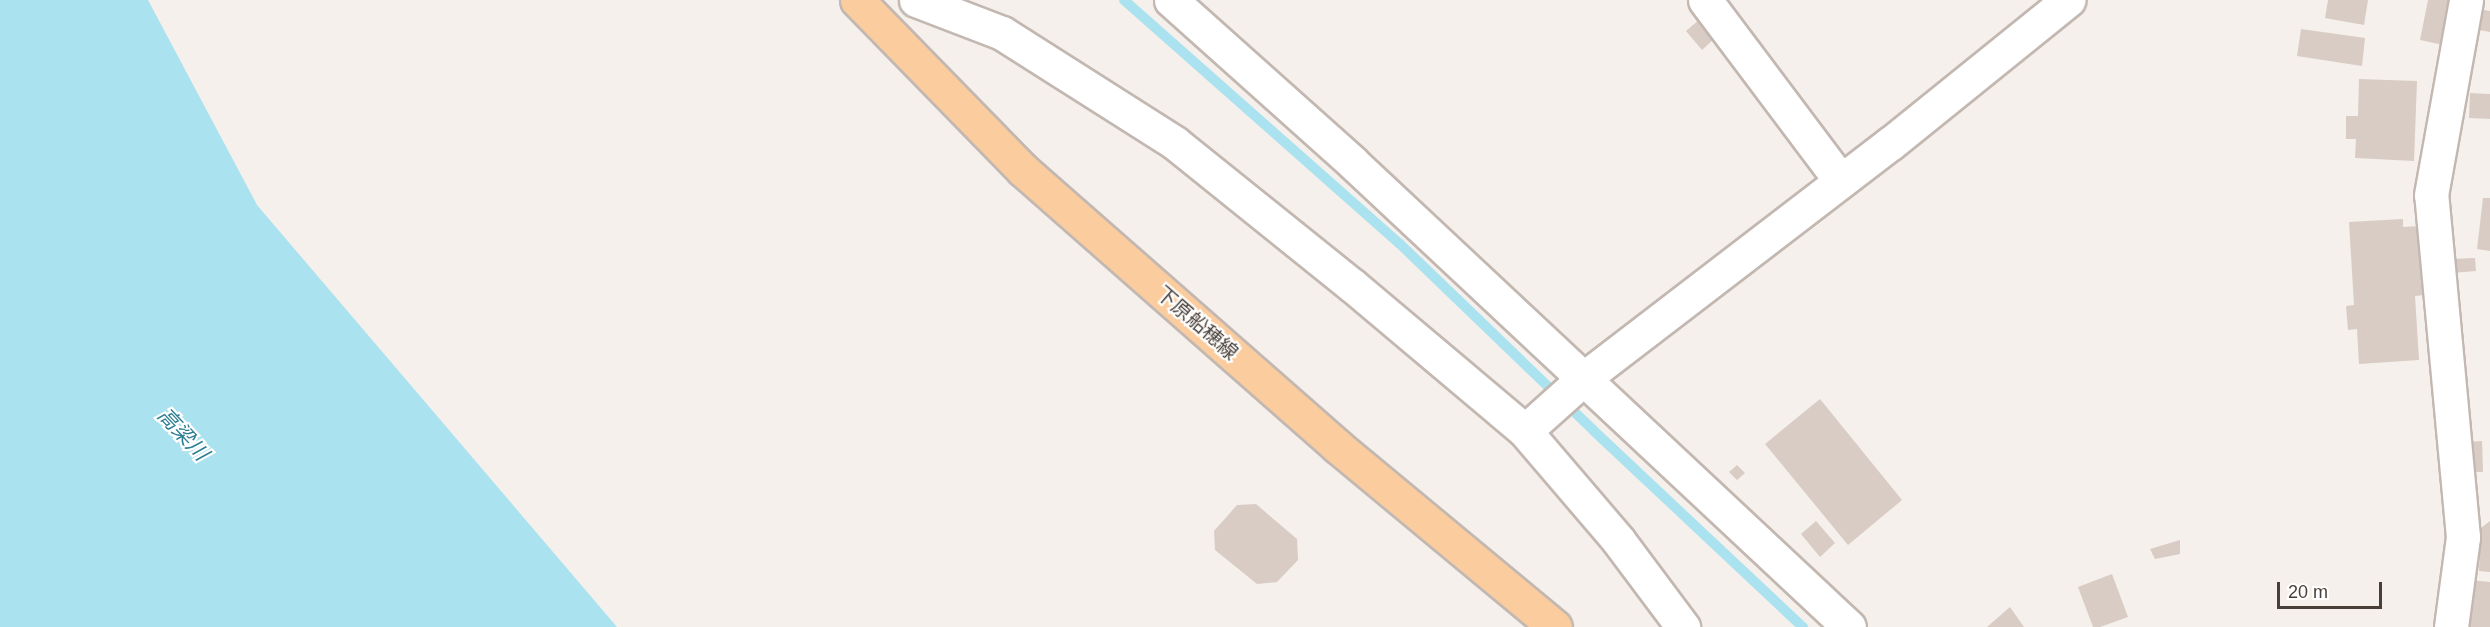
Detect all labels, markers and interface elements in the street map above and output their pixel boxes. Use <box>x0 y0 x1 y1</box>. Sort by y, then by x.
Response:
street label: 下原船穂線 <box>1151 281 1243 365</box>
water label: 高梁川 <box>152 402 214 466</box>
scale bar <box>2280 570 2385 608</box>
text: 20 m <box>2288 582 2328 602</box>

